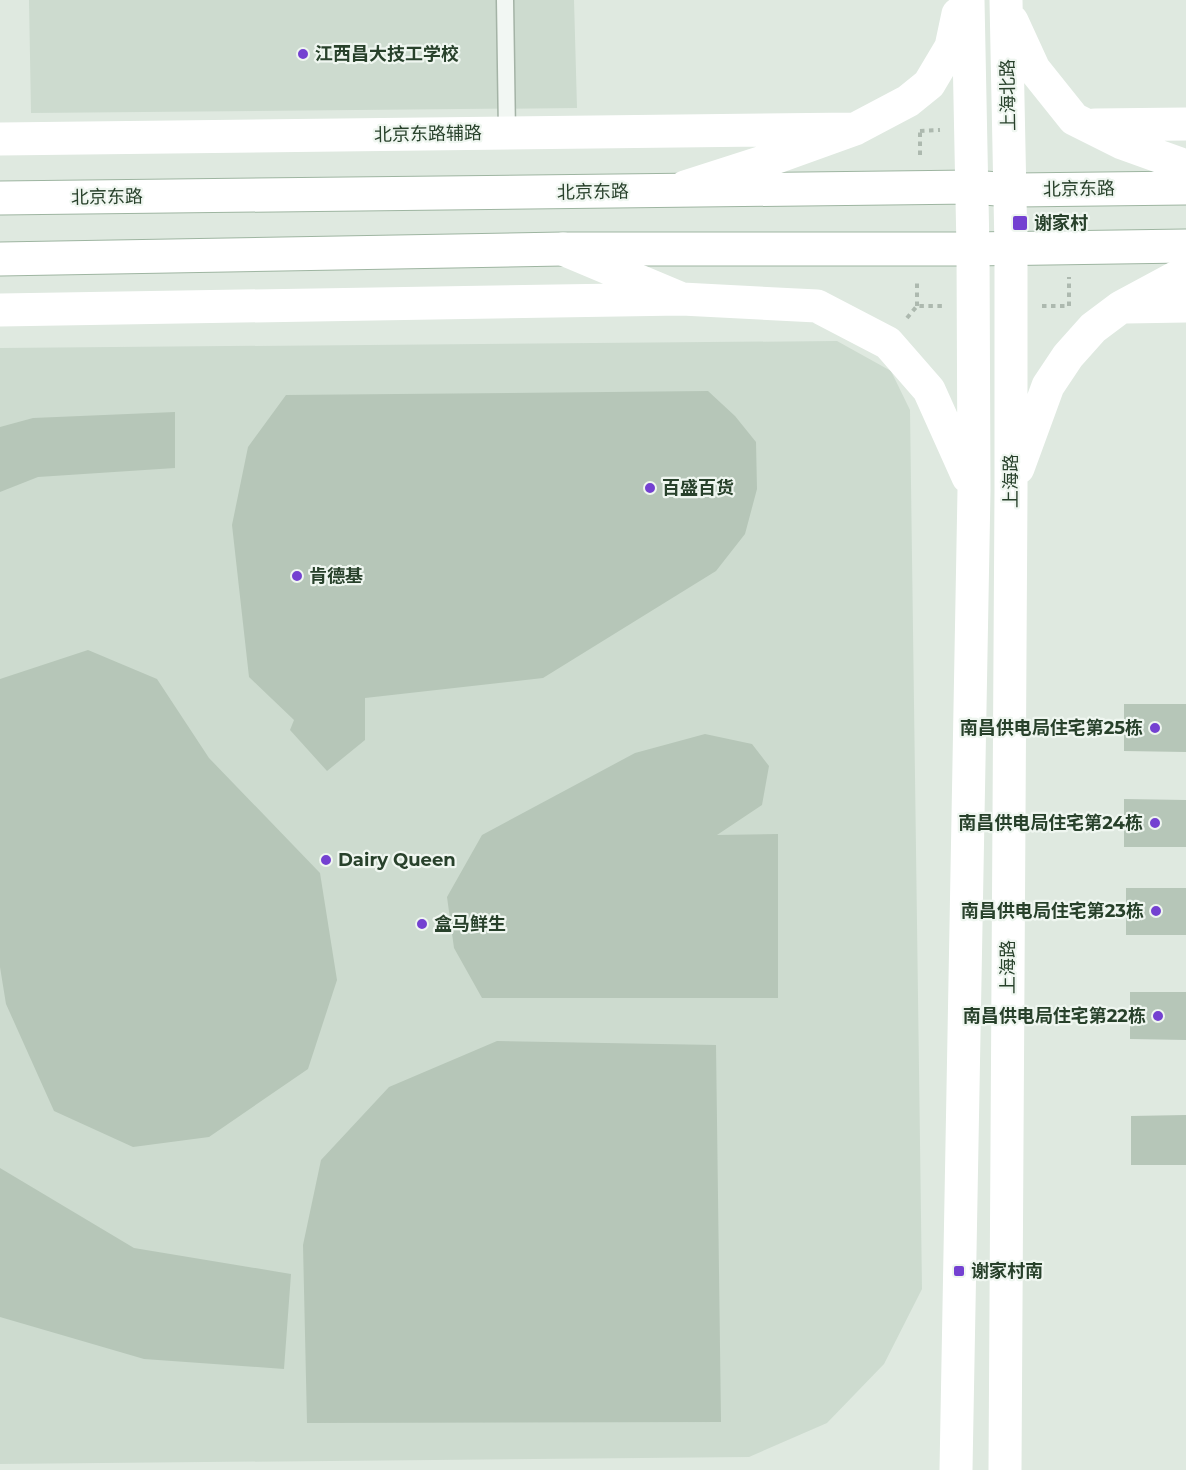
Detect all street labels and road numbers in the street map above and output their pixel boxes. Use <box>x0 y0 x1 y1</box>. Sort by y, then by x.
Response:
street label: 上海北路 <box>996 59 1020 131</box>
street label: 北京东路辅路 <box>374 122 482 146</box>
street label: 北京东路 <box>1043 177 1115 201</box>
street label: 北京东路 <box>557 180 629 204</box>
street label: 北京东路 <box>71 185 143 209</box>
street label: 上海路 <box>1000 454 1022 508</box>
street label: 上海路 <box>997 940 1019 994</box>

